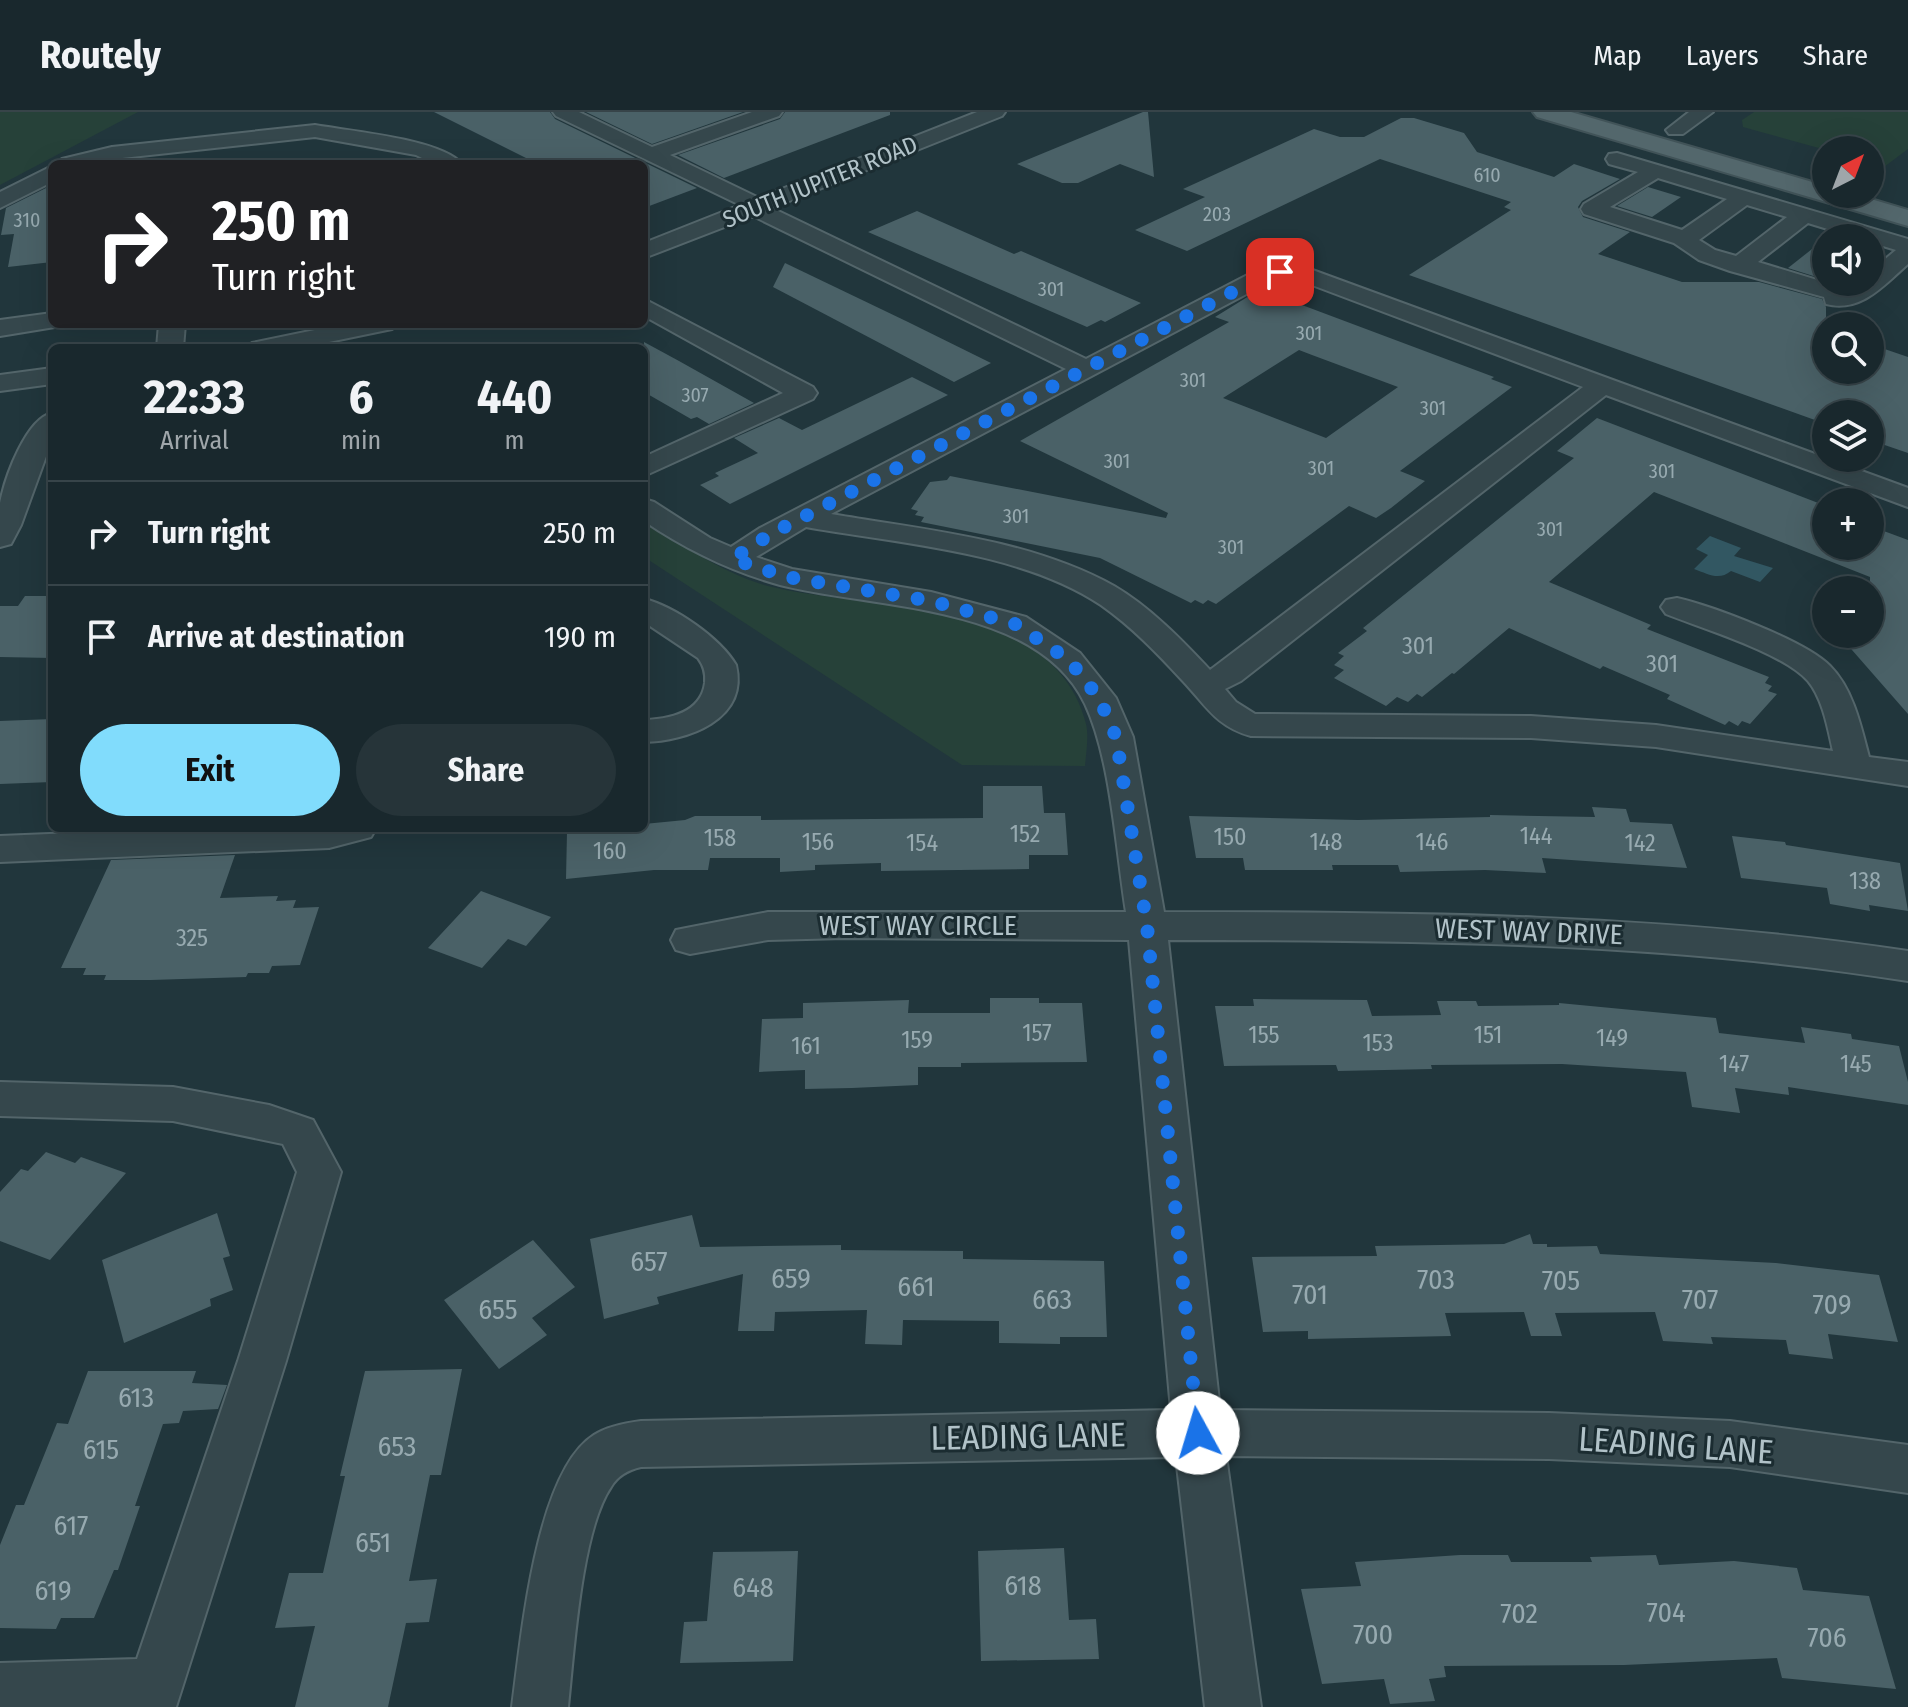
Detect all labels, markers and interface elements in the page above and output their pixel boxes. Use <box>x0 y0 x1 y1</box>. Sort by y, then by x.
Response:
text: Routely <box>40 32 161 78</box>
text: Map <box>1593 39 1642 72</box>
text: Layers <box>1686 39 1759 72</box>
text: Share <box>1803 39 1868 72</box>
street label: SOUTH JUPITER ROAD <box>719 130 921 234</box>
north arrow <box>1812 136 1884 208</box>
map controls <box>1812 136 1884 648</box>
house number: 610 <box>1473 163 1501 187</box>
text: 250 m <box>212 188 350 255</box>
icon: right <box>80 192 184 296</box>
house number: 203 <box>1203 202 1231 226</box>
house number: 310 <box>14 208 40 232</box>
button: sound <box>1812 224 1884 296</box>
pin <box>1246 238 1314 306</box>
icon: arrive <box>1258 250 1302 294</box>
text: Turn right <box>212 256 355 300</box>
house number: 301 <box>1038 277 1064 301</box>
button: search <box>1812 312 1884 384</box>
house number: 301 <box>1296 321 1322 345</box>
text: 22:33 <box>144 368 245 426</box>
text: 6 <box>348 368 374 426</box>
text: 440 <box>477 368 552 426</box>
house number: 301 <box>1180 368 1206 392</box>
house number: 307 <box>681 383 709 407</box>
house number: 301 <box>1420 396 1446 420</box>
button: layers <box>1812 400 1884 472</box>
text: Arrival <box>160 425 229 456</box>
text: min <box>341 425 381 456</box>
text: m <box>505 425 525 456</box>
house number: 301 <box>1104 449 1130 473</box>
house number: 301 <box>1308 456 1334 480</box>
house number: 301 <box>1649 459 1675 483</box>
button: + <box>1812 488 1884 560</box>
house number: 301 <box>1003 504 1029 528</box>
icon: right <box>80 511 124 555</box>
text: Turn right <box>148 515 270 551</box>
text: 250 m <box>543 515 616 551</box>
house number: 301 <box>1537 517 1563 541</box>
house number: 301 <box>1218 535 1244 559</box>
button: − <box>1812 576 1884 648</box>
icon: arrive <box>80 615 124 659</box>
text: Arrive at destination <box>148 619 405 655</box>
text: 190 m <box>544 619 616 655</box>
house number: 301 <box>1402 632 1434 660</box>
house number: 301 <box>1646 650 1678 678</box>
button: Exit <box>80 724 340 816</box>
button: Share <box>356 724 616 816</box>
house number: 152 <box>1010 820 1040 848</box>
house number: 144 <box>1520 822 1552 850</box>
house number: 150 <box>1214 823 1246 851</box>
house number: 158 <box>704 824 736 852</box>
house number: 156 <box>802 828 834 856</box>
house number: 148 <box>1310 828 1342 856</box>
house number: 146 <box>1416 828 1448 856</box>
house number: 154 <box>906 829 938 857</box>
house number: 142 <box>1624 829 1656 857</box>
house number: 160 <box>593 837 627 865</box>
house number: 138 <box>1849 867 1881 895</box>
street label: WEST WAY CIRCLE <box>819 909 1017 942</box>
street label: WEST WAY DRIVE <box>1435 912 1623 951</box>
house number: 325 <box>176 924 208 952</box>
house number: 157 <box>1022 1019 1052 1047</box>
house number: 155 <box>1248 1021 1280 1049</box>
house number: 151 <box>1474 1021 1502 1049</box>
house number: 149 <box>1596 1024 1628 1052</box>
house number: 159 <box>901 1026 933 1054</box>
house number: 153 <box>1362 1029 1394 1057</box>
house number: 161 <box>791 1032 821 1060</box>
house number: 147 <box>1719 1050 1749 1078</box>
house number: 145 <box>1840 1050 1872 1078</box>
house number: 657 <box>630 1245 668 1278</box>
house number: 659 <box>771 1262 811 1295</box>
house number: 703 <box>1417 1263 1455 1296</box>
house number: 705 <box>1542 1264 1580 1297</box>
house number: 661 <box>897 1270 935 1303</box>
house number: 701 <box>1292 1278 1328 1311</box>
house number: 663 <box>1032 1283 1072 1316</box>
house number: 707 <box>1682 1283 1718 1316</box>
house number: 709 <box>1812 1288 1852 1321</box>
house number: 655 <box>478 1293 518 1326</box>
house number: 613 <box>118 1381 154 1414</box>
position arrow <box>1156 1391 1240 1475</box>
street label: LEADING LANE <box>930 1414 1126 1459</box>
street label: LEADING LANE <box>1577 1418 1775 1473</box>
house number: 653 <box>377 1430 417 1463</box>
house number: 615 <box>83 1433 119 1466</box>
house number: 617 <box>54 1509 88 1542</box>
house number: 651 <box>355 1526 391 1559</box>
house number: 618 <box>1004 1569 1042 1602</box>
house number: 648 <box>732 1571 774 1604</box>
house number: 619 <box>34 1574 72 1607</box>
house number: 704 <box>1646 1596 1686 1629</box>
house number: 702 <box>1500 1597 1538 1630</box>
house number: 700 <box>1353 1618 1393 1651</box>
house number: 706 <box>1807 1621 1847 1654</box>

